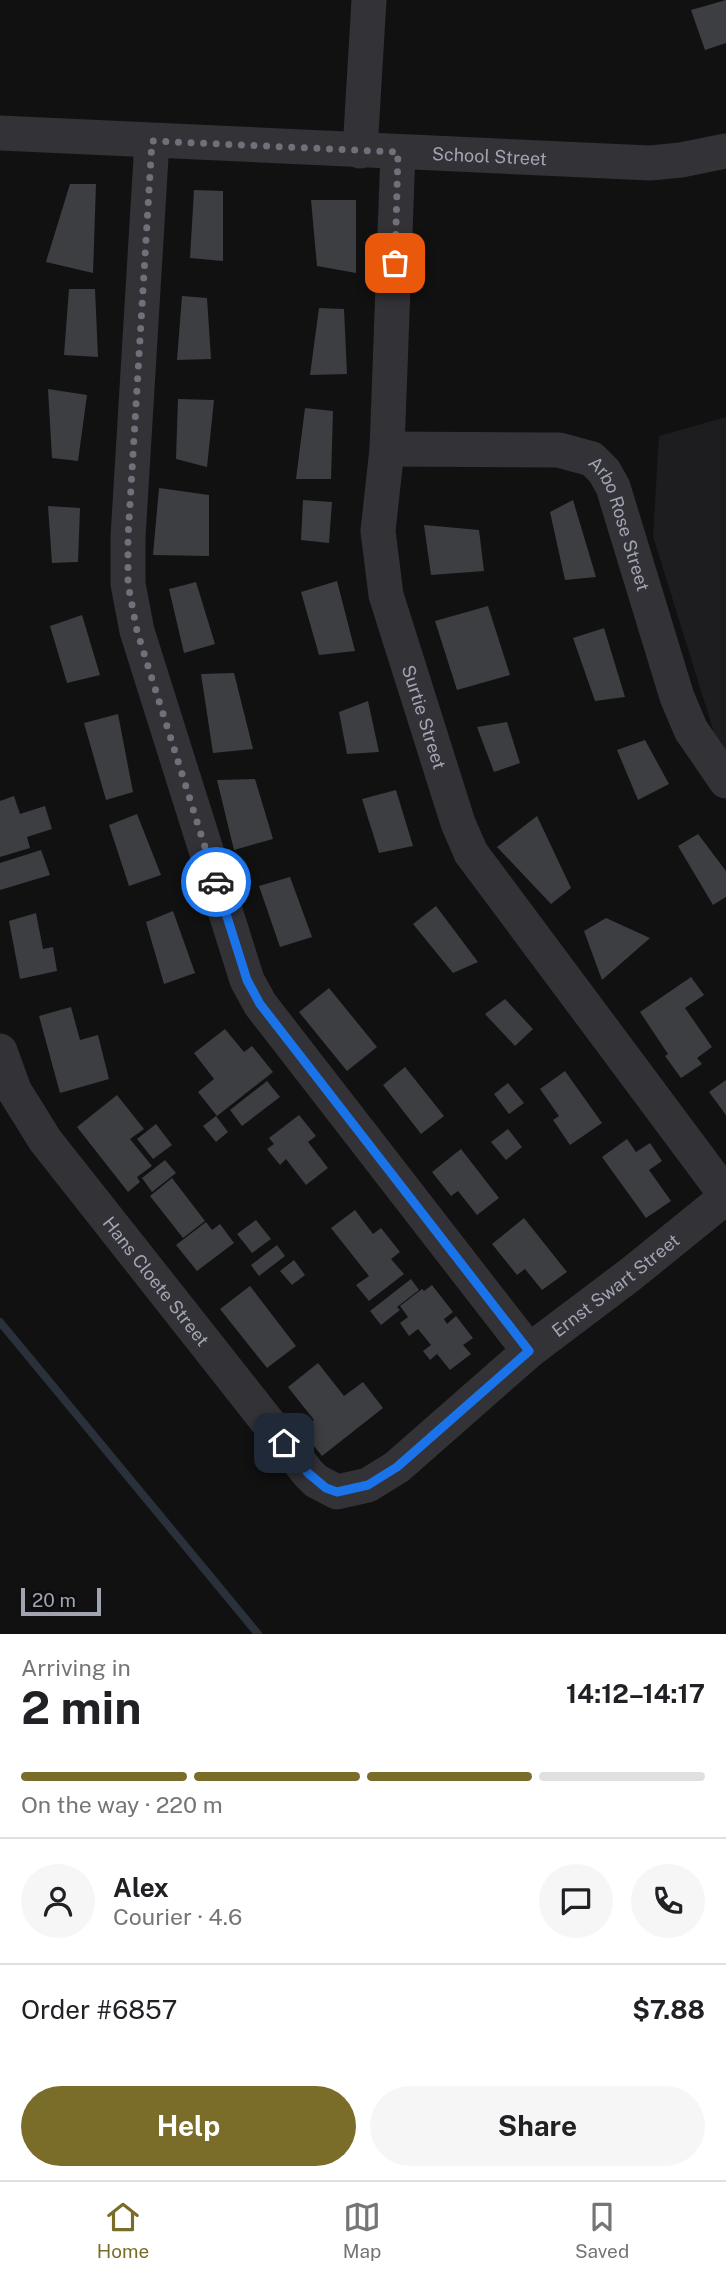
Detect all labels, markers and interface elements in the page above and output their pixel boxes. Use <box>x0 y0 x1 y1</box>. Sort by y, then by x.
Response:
street label: School Street <box>432 142 547 169</box>
pin <box>365 233 425 293</box>
icon: bag <box>376 244 414 282</box>
street label: Arbo Rose Street <box>585 452 655 593</box>
street label: Surtie Street <box>398 662 451 772</box>
courier <box>181 847 251 917</box>
icon: car <box>197 863 235 901</box>
street label: Hans Cloete Street <box>99 1212 214 1350</box>
street label: Ernst Swart Street <box>547 1229 683 1341</box>
pin <box>254 1413 314 1473</box>
icon: home <box>265 1424 303 1462</box>
scale bar <box>21 1585 102 1617</box>
text: 20 m <box>32 1589 76 1611</box>
text: Arriving in <box>21 1654 131 1681</box>
text: 14:12–14:17 <box>566 1678 705 1709</box>
text: 2 min <box>21 1680 141 1734</box>
text: On the way · 220 m <box>21 1791 223 1818</box>
button: person <box>21 1864 95 1938</box>
button: chat <box>539 1864 613 1938</box>
button: phone <box>631 1864 705 1938</box>
text: Alex <box>113 1872 169 1903</box>
text: Courier · 4.6 <box>113 1903 242 1930</box>
text: Order #6857 <box>21 1994 177 2025</box>
text: $7.88 <box>632 1994 705 2025</box>
button: Help <box>21 2086 356 2166</box>
button: Share <box>370 2086 705 2166</box>
tab: Home <box>97 2198 149 2262</box>
tab: Map <box>343 2198 381 2262</box>
tab: Saved <box>575 2198 629 2262</box>

